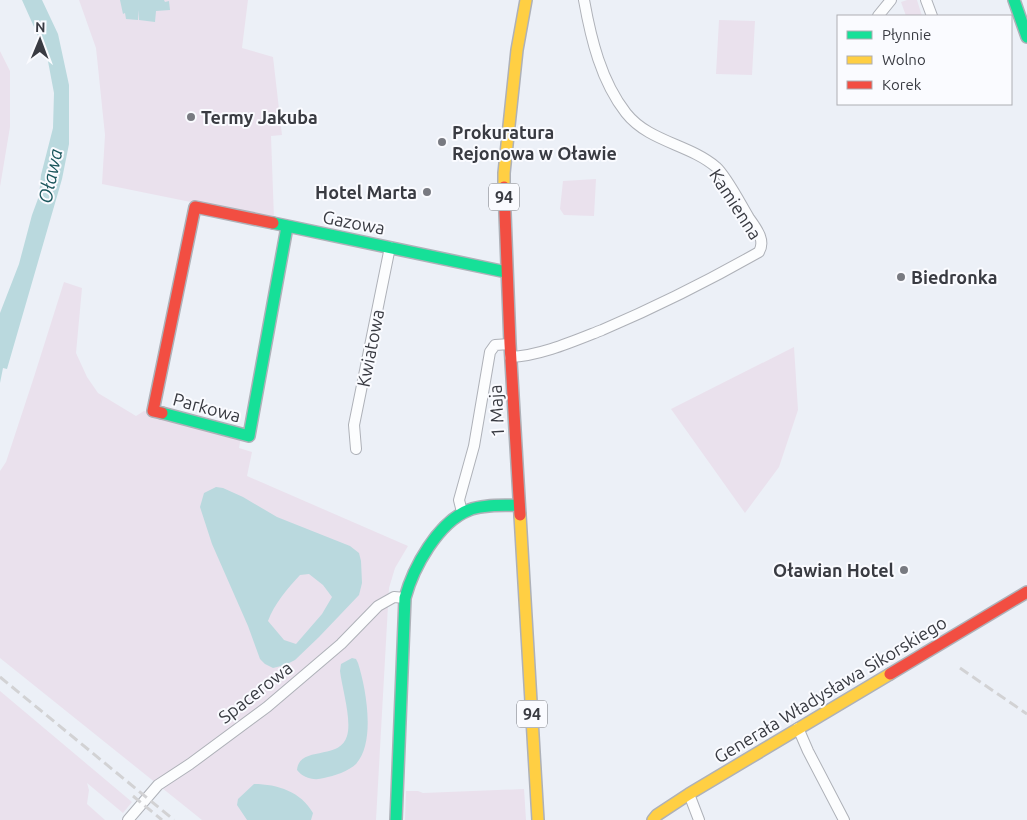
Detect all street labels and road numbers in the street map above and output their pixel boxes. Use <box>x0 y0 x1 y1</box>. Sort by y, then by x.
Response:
street label: Kamienna <box>706 165 766 243</box>
road number: 94 <box>489 183 519 210</box>
street label: Gazowa <box>321 206 387 238</box>
street label: Kwiatowa <box>353 308 387 388</box>
street label: 1 Maja <box>485 384 507 438</box>
street label: Parkowa <box>171 388 243 426</box>
street label: Generała Władysława Sikorskiego <box>710 612 950 766</box>
street label: Spacerowa <box>214 657 296 727</box>
road number: 94 <box>517 701 547 728</box>

